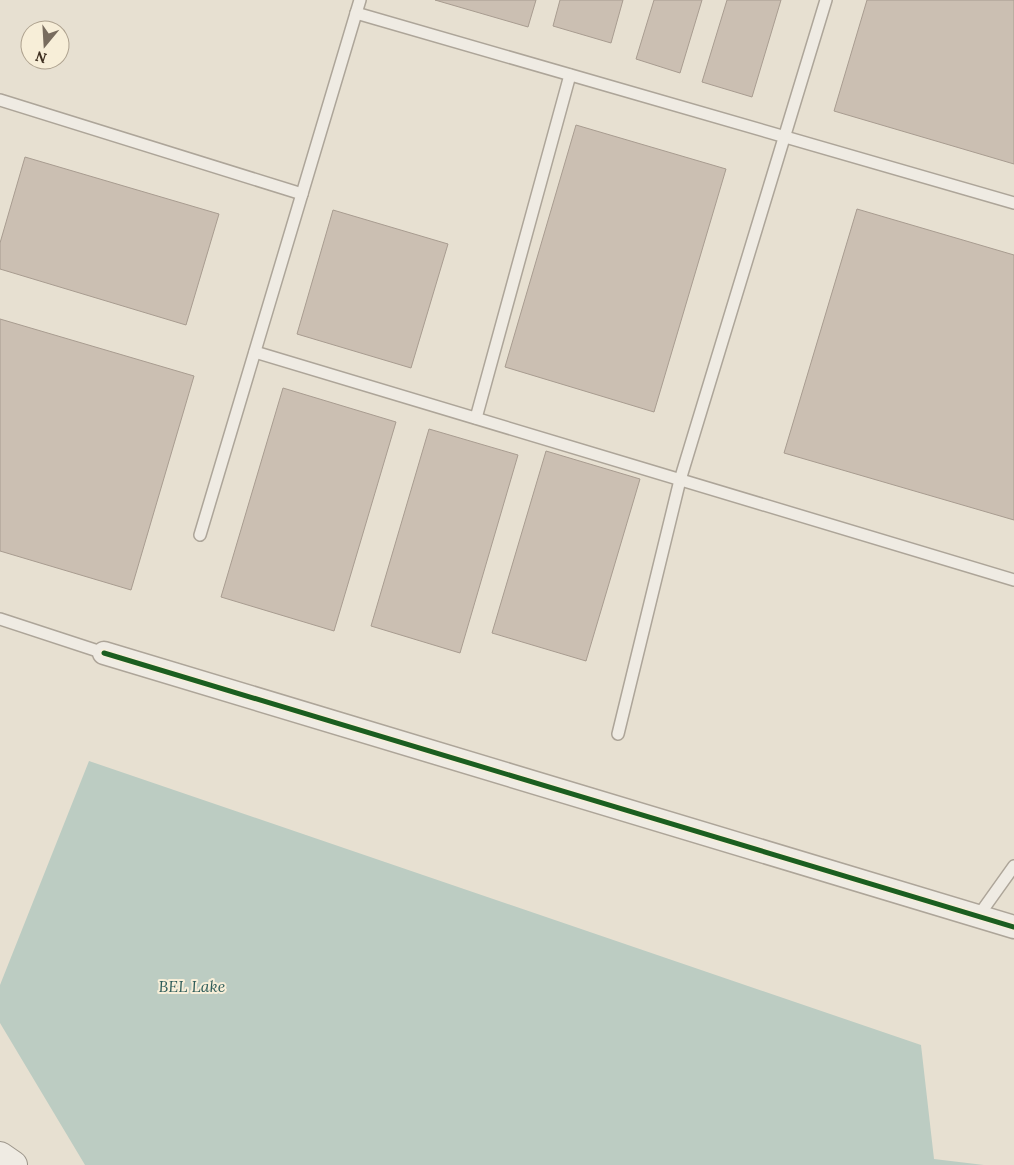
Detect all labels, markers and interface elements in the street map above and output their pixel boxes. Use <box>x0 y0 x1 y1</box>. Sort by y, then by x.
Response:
north arrow <box>20 20 70 70</box>
text: N <box>33 47 49 68</box>
water label: BEL Lake <box>159 976 226 996</box>

